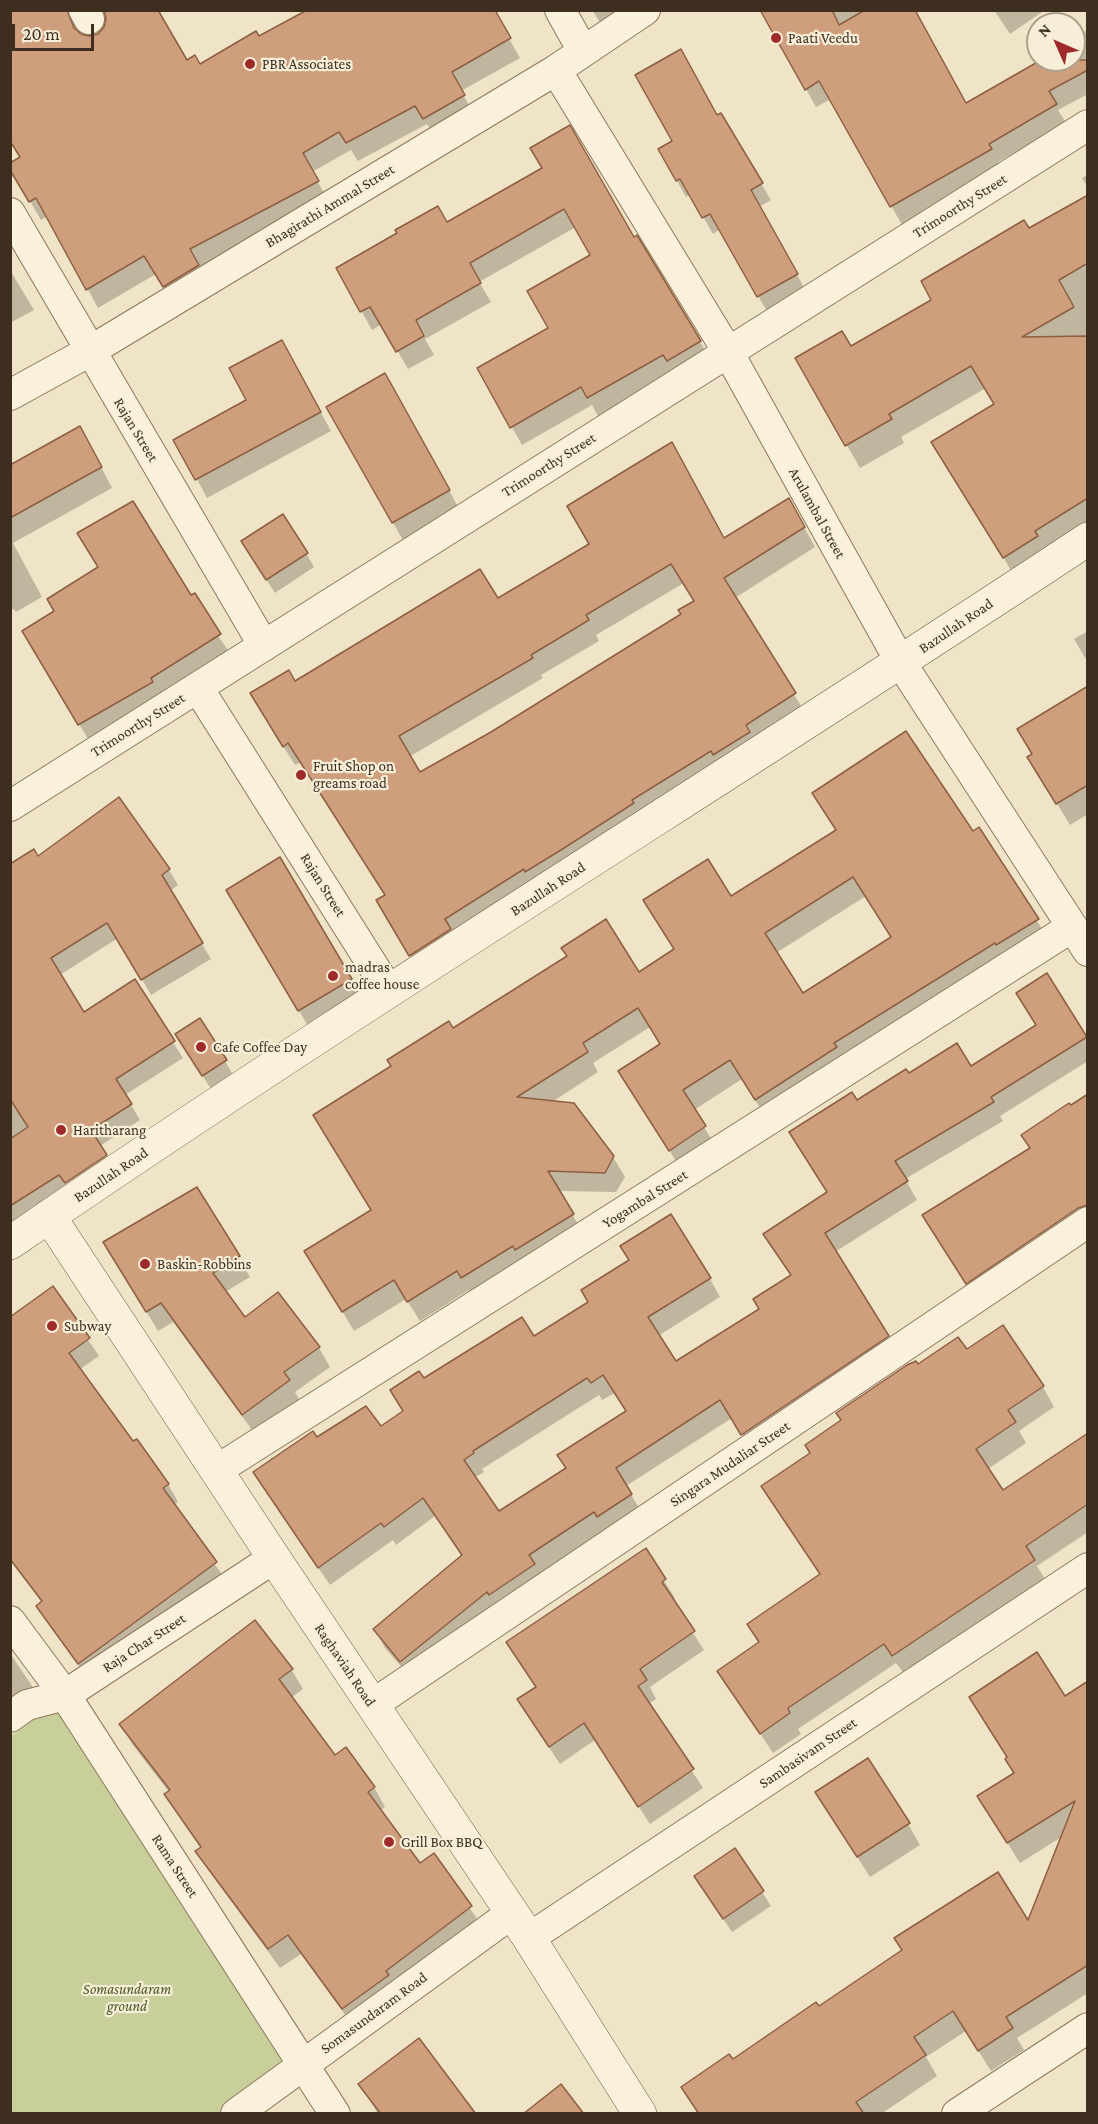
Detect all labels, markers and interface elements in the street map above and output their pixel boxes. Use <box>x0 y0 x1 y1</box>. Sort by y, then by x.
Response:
scale bar <box>15 12 98 50</box>
north arrow <box>1026 12 1086 72</box>
text: N <box>1034 20 1054 40</box>
text: 20 m <box>23 24 60 44</box>
place label: Paati Veedu <box>788 29 858 47</box>
marker: Paati Veedu <box>769 31 783 45</box>
place label: PBR Associates <box>262 55 351 73</box>
marker: PBR Associates <box>243 57 257 71</box>
street label: Bhagirathi Ammal Street <box>262 160 398 252</box>
street label: Trimoorthy Street <box>910 170 1010 242</box>
street label: Rajan Street <box>110 395 162 465</box>
street label: Trimoorthy Street <box>499 429 599 501</box>
street label: Arulambal Street <box>785 464 849 562</box>
street label: Bazullah Road <box>916 595 996 657</box>
street label: Trimoorthy Street <box>88 689 188 761</box>
place label: Fruit Shop on greams road <box>313 757 394 792</box>
marker: Fruit Shop on greams road <box>294 768 308 782</box>
street label: Rajan Street <box>296 850 350 920</box>
street label: Bazullah Road <box>507 858 589 920</box>
place label: madras coffee house <box>345 958 419 993</box>
marker: madras coffee house <box>326 969 340 983</box>
place label: Cafe Coffee Day <box>213 1038 307 1056</box>
marker: Cafe Coffee Day <box>194 1040 208 1054</box>
place label: Haritharang <box>73 1121 146 1139</box>
marker: Haritharang <box>54 1123 68 1137</box>
street label: Bazullah Road <box>71 1144 151 1206</box>
street label: Yogambal Street <box>599 1166 691 1232</box>
place label: Baskin-Robbins <box>157 1255 251 1273</box>
marker: Baskin-Robbins <box>138 1257 152 1271</box>
place label: Subway <box>64 1317 111 1335</box>
marker: Subway <box>45 1319 59 1333</box>
street label: Singara Mudaliar Street <box>666 1417 794 1511</box>
street label: Raja Char Street <box>99 1609 189 1677</box>
street label: Raghaviah Road <box>311 1620 379 1710</box>
street label: Sambasivam Street <box>756 1714 860 1792</box>
street label: Rama Street <box>148 1831 202 1901</box>
place label: Grill Box BBQ <box>401 1833 482 1851</box>
marker: Grill Box BBQ <box>382 1835 396 1849</box>
street label: Somasundaram Road <box>317 1968 431 2058</box>
park label: Somasundaram ground <box>83 1980 171 2015</box>

